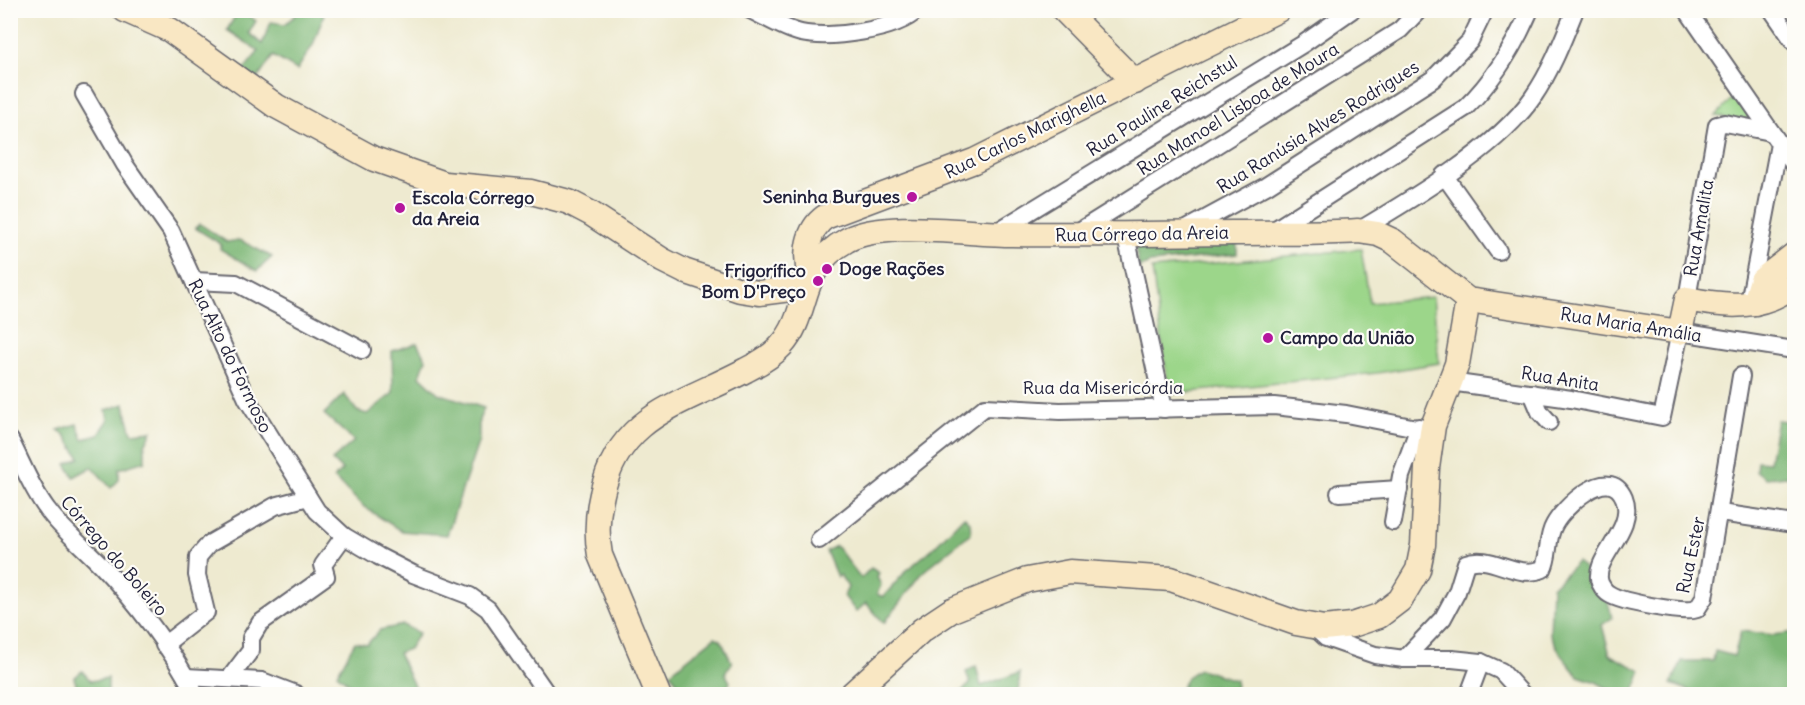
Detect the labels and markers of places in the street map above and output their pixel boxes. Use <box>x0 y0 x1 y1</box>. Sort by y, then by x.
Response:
place label: Seninha Burgues <box>763 185 900 208</box>
place label: Escola Córrego da Areia <box>412 186 534 230</box>
marker: Seninha Burgues <box>905 190 919 204</box>
marker: Escola Córrego da Areia <box>393 201 407 215</box>
place label: Doge Rações <box>839 257 944 280</box>
place label: Frigorífico Bom D'Preço <box>701 259 806 303</box>
marker: Doge Rações <box>820 262 834 276</box>
marker: Frigorífico Bom D'Preço <box>811 274 825 288</box>
place label: Campo da União <box>1280 326 1414 349</box>
marker: Campo da União <box>1261 331 1275 345</box>

